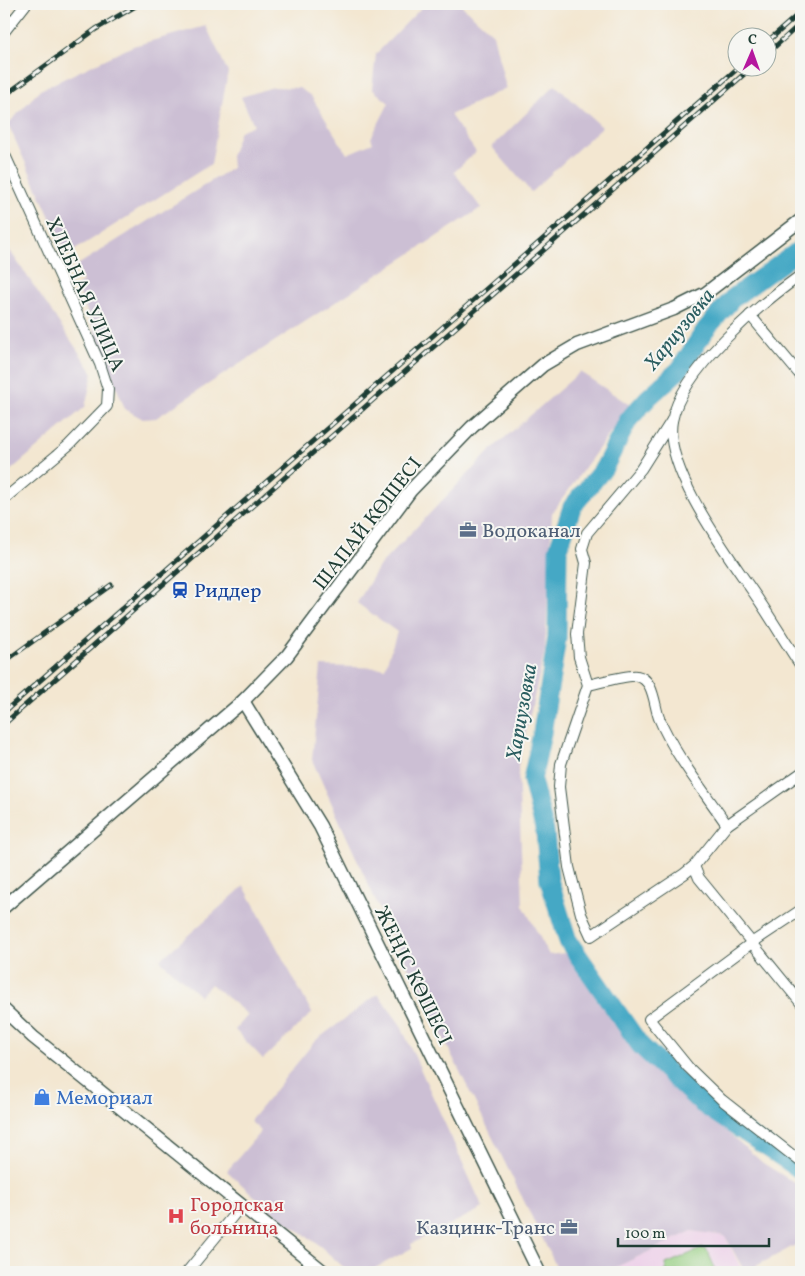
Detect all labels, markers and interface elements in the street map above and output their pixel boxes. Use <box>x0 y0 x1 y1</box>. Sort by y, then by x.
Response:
north arrow <box>728 28 778 78</box>
text: С <box>748 31 757 50</box>
street label: ХЛЕБНАЯ УЛИЦА <box>38 213 131 377</box>
water label: Хариузовка <box>637 283 722 378</box>
street label: ШАПАЙ КӨШЕСІ <box>308 452 430 597</box>
place label: Водоканал <box>482 518 581 546</box>
office icon: Водоканал <box>458 520 478 540</box>
place label: Риддер <box>194 578 261 606</box>
station icon: Риддер <box>170 580 190 600</box>
water label: Хариузовка <box>500 661 545 764</box>
street label: ЖЕҢІС КӨШЕСІ <box>366 902 458 1050</box>
place label: Мемориал <box>56 1085 153 1113</box>
shop icon: Мемориал <box>32 1087 52 1107</box>
place label: Городская больница <box>190 1192 284 1243</box>
hospital icon: Городская больница <box>166 1206 186 1226</box>
place label: Казцинк-Транс <box>416 1215 555 1243</box>
scale bar <box>618 1216 769 1248</box>
office icon: Казцинк-Транс <box>559 1217 579 1237</box>
text: 100 m <box>625 1224 665 1245</box>

